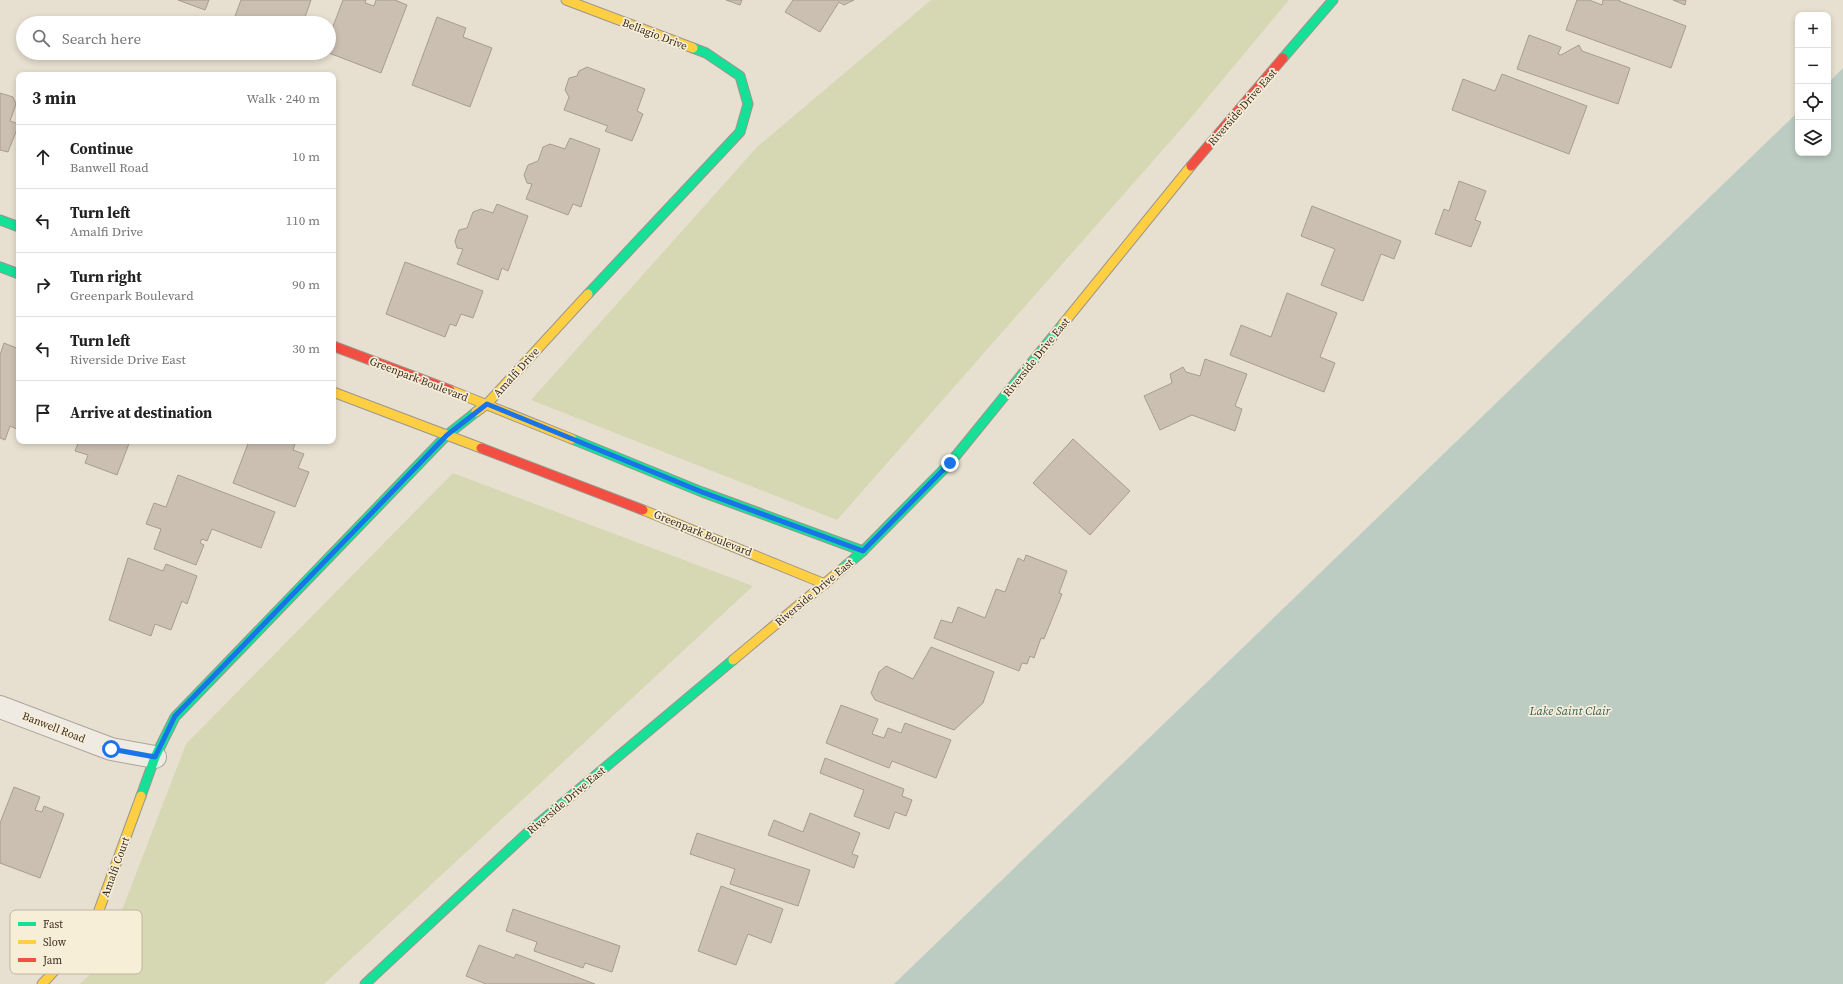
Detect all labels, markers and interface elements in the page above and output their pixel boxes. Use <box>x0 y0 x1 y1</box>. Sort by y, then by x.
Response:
map controls <box>1795 12 1831 156</box>
button: + <box>1795 12 1831 48</box>
street label: Bellagio Drive <box>620 15 690 54</box>
search box <box>16 16 336 60</box>
icon: search <box>30 27 52 49</box>
text: Search here <box>62 28 141 49</box>
button: − <box>1795 48 1831 84</box>
street label: Riverside Drive East <box>1205 65 1280 149</box>
button: locate <box>1795 84 1831 120</box>
text: 3 min <box>32 86 76 110</box>
text: Walk · 240 m <box>247 90 320 107</box>
button: layers <box>1795 120 1831 156</box>
text: Continue <box>70 138 133 159</box>
icon: ahead <box>32 146 54 168</box>
text: 10 m <box>292 148 320 165</box>
text: Banwell Road <box>70 159 149 176</box>
text: Turn left <box>70 202 130 223</box>
icon: left <box>32 210 54 232</box>
text: 110 m <box>286 212 320 229</box>
text: Amalfi Drive <box>70 223 143 240</box>
text: Turn right <box>70 266 142 287</box>
icon: right <box>32 274 54 296</box>
text: 90 m <box>292 276 320 293</box>
text: Greenpark Boulevard <box>70 287 194 304</box>
street label: Riverside Drive East <box>1000 314 1073 400</box>
text: Turn left <box>70 330 130 351</box>
icon: left <box>32 338 54 360</box>
text: 30 m <box>292 340 320 357</box>
street label: Amalfi Drive <box>490 344 543 400</box>
text: Riverside Drive East <box>70 351 186 368</box>
street label: Greenpark Boulevard <box>367 354 471 405</box>
icon: arrive <box>32 402 54 424</box>
text: Arrive at destination <box>70 402 212 423</box>
route end <box>941 454 959 472</box>
street label: Greenpark Boulevard <box>652 507 755 560</box>
street label: Riverside Drive East <box>772 555 857 630</box>
water label: Lake Saint Clair <box>1529 703 1612 719</box>
street label: Banwell Road <box>20 709 88 747</box>
route start <box>102 740 120 758</box>
street label: Riverside Drive East <box>524 763 609 838</box>
street label: Amalfi Court <box>98 835 133 899</box>
legend <box>10 910 142 974</box>
text: Fast <box>43 917 63 932</box>
text: Slow <box>43 935 67 950</box>
text: Jam <box>42 953 62 968</box>

